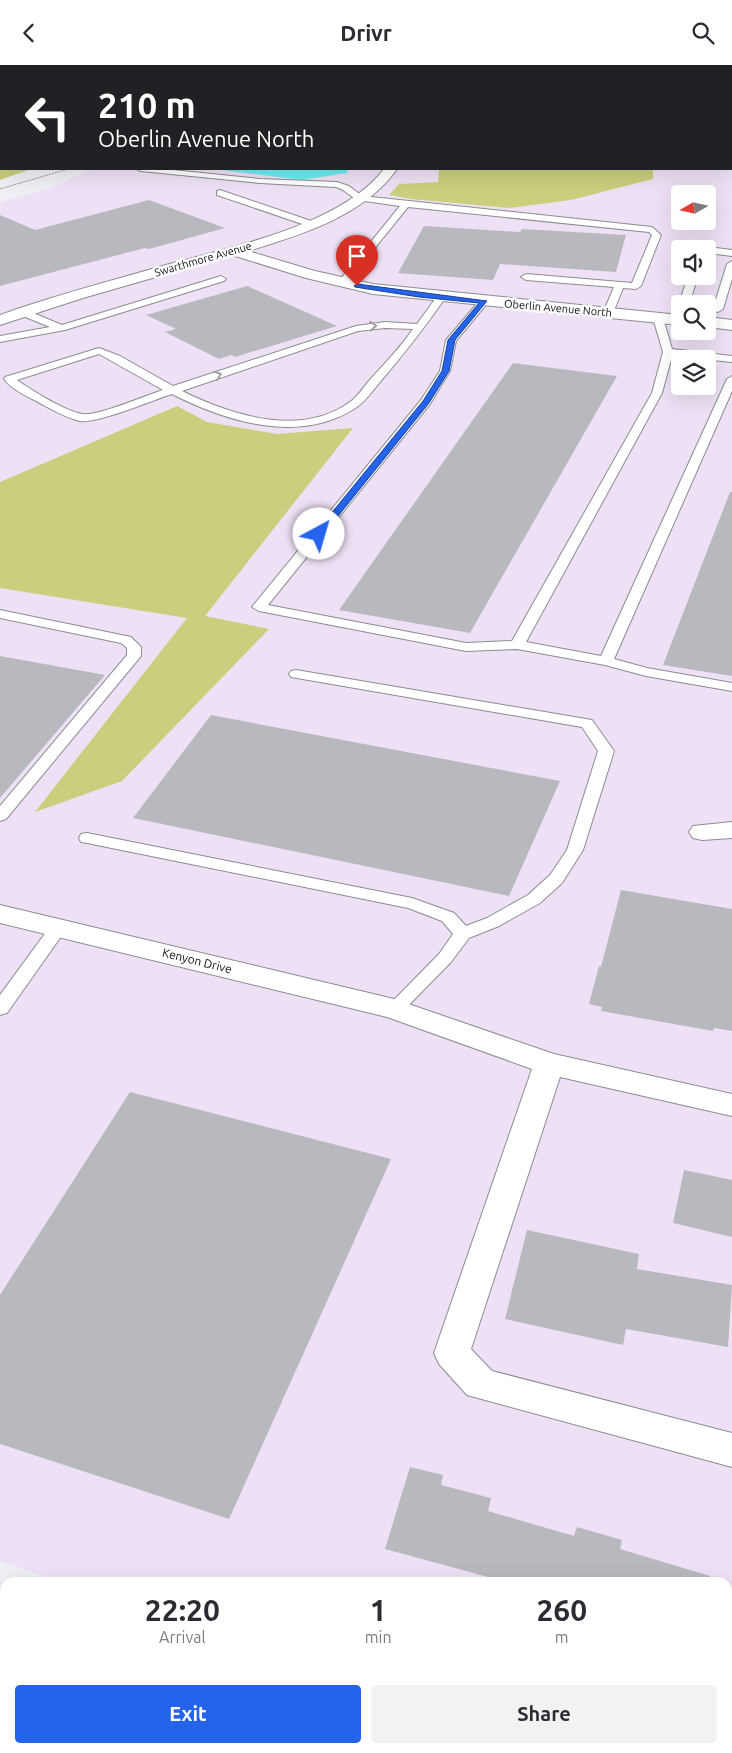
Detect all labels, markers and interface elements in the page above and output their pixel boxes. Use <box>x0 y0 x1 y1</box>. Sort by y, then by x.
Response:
icon: back <box>15 19 43 47</box>
icon: search <box>689 19 717 47</box>
text: Drivr <box>340 20 392 45</box>
icon: left <box>15 85 80 150</box>
text: 210 m <box>98 85 196 125</box>
text: Oberlin Avenue North <box>98 126 314 151</box>
north arrow <box>671 185 716 230</box>
map controls <box>671 185 716 395</box>
pin <box>336 235 378 286</box>
street label: Swarthmore Avenue <box>153 239 253 279</box>
button: sound <box>671 240 716 285</box>
icon: arrive <box>343 242 371 270</box>
button: search <box>671 295 716 340</box>
street label: Oberlin Avenue North <box>504 297 612 319</box>
one-way arrow <box>369 321 377 332</box>
button: layers <box>671 350 716 395</box>
one-way arrow <box>214 370 222 380</box>
position arrow <box>292 507 344 559</box>
street label: Kenyon Drive <box>161 946 233 975</box>
text: 22:20 <box>145 1593 220 1627</box>
text: 1 <box>370 1593 387 1627</box>
text: 260 <box>536 1593 587 1627</box>
text: Arrival <box>159 1628 206 1646</box>
text: min <box>365 1628 392 1646</box>
text: m <box>555 1628 569 1646</box>
button: Exit <box>15 1685 361 1743</box>
button: Share <box>371 1685 717 1743</box>

